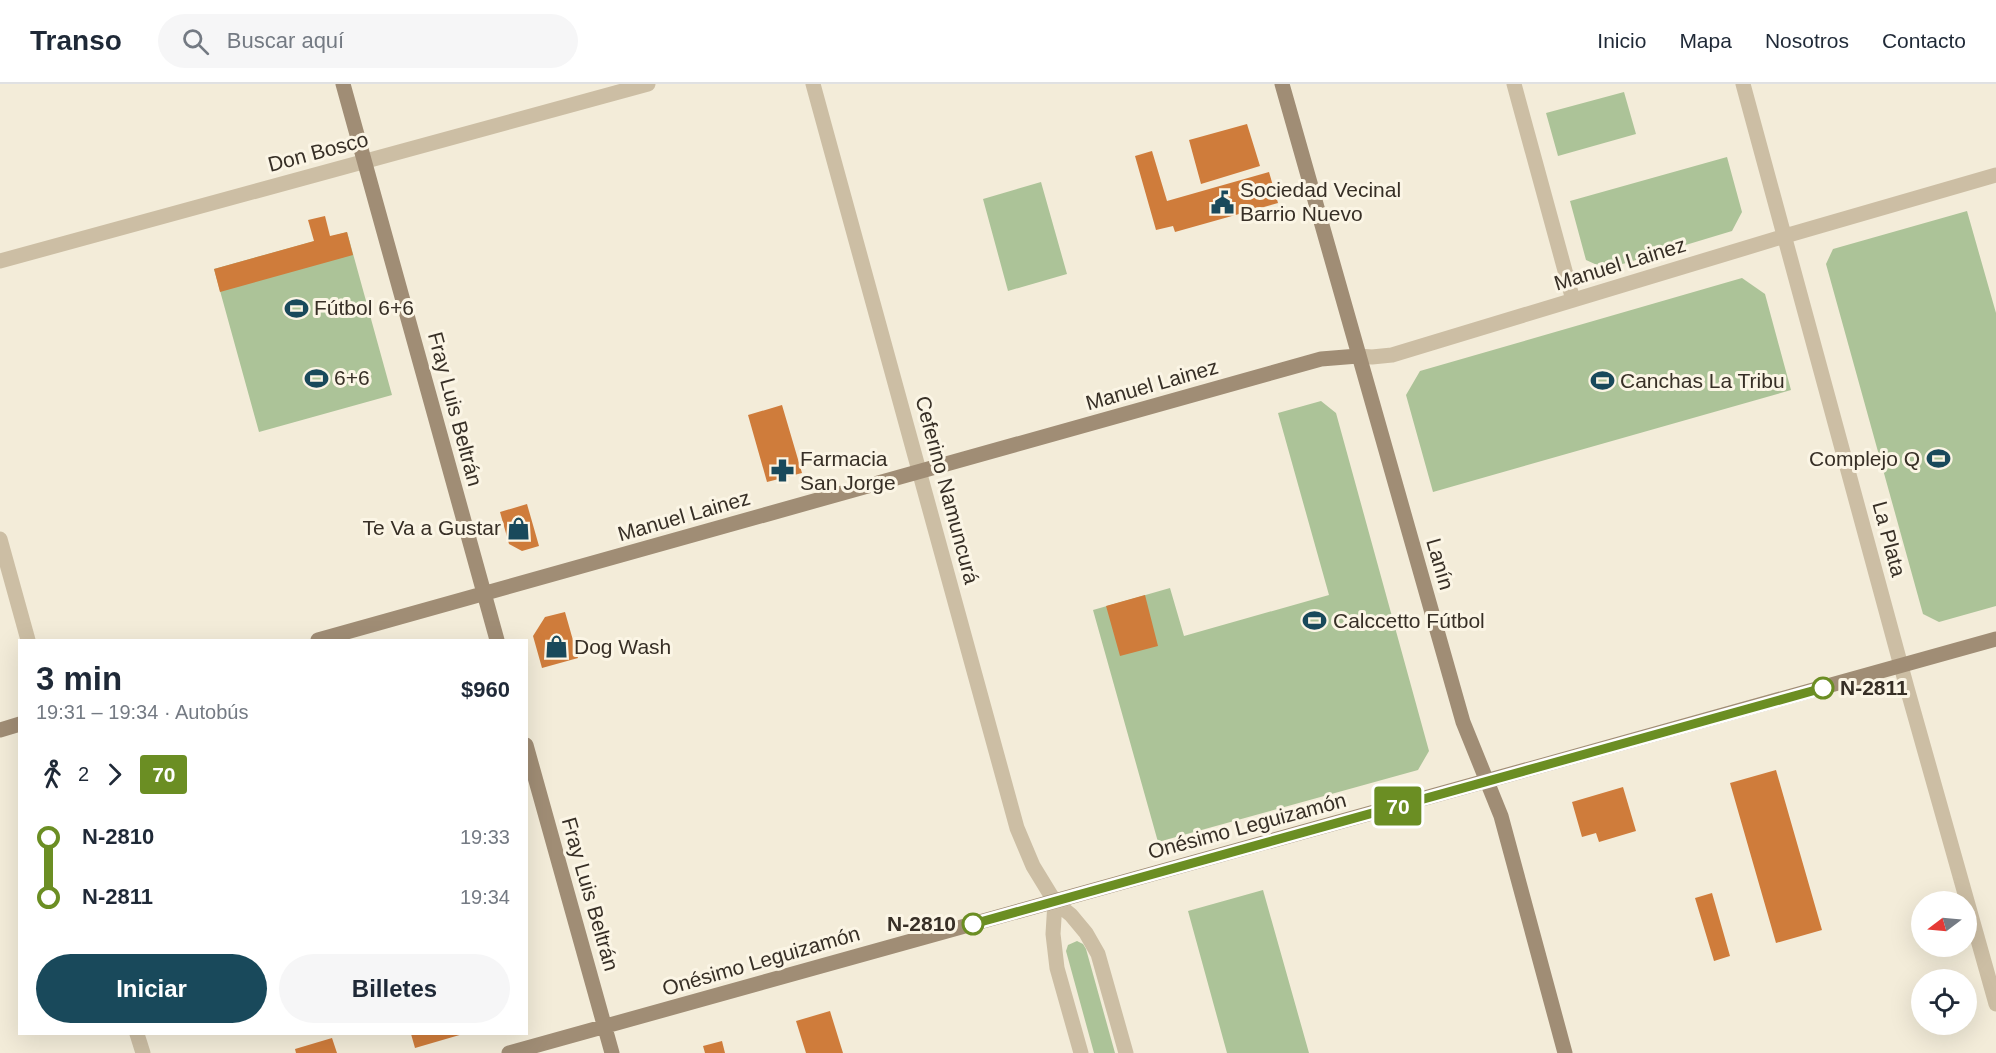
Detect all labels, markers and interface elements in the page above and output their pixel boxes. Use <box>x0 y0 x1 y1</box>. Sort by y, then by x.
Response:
search box <box>158 14 578 68</box>
text: Transo <box>30 25 122 56</box>
icon: search <box>179 25 212 58</box>
text: Buscar aquí <box>227 28 344 53</box>
text: Inicio <box>1597 29 1646 52</box>
text: Mapa <box>1679 29 1732 52</box>
text: Nosotros <box>1765 29 1849 52</box>
text: Contacto <box>1882 29 1966 52</box>
street label: Don Bosco <box>265 127 370 176</box>
place label: Sociedad Vecinal Barrio Nuevo <box>1240 178 1401 225</box>
public building icon: Sociedad Vecinal Barrio Nuevo <box>1209 189 1235 215</box>
street label: Manuel Lainez <box>1551 233 1689 294</box>
sports icon: Fútbol 6+6 <box>283 295 309 321</box>
place label: Fútbol 6+6 <box>314 296 414 319</box>
street label: Fray Luis Beltrán <box>424 329 487 489</box>
street label: Manuel Lainez <box>1083 355 1221 414</box>
sports icon: 6+6 <box>303 365 329 391</box>
place label: 6+6 <box>334 366 370 389</box>
sports icon: Canchas La Tribu <box>1589 368 1615 394</box>
place label: Canchas La Tribu <box>1620 369 1785 392</box>
street label: Ceferino Namuncurá <box>911 393 984 587</box>
sports icon: Complejo Q <box>1925 446 1951 472</box>
place label: Farmacia San Jorge <box>800 447 896 494</box>
place label: Complejo Q <box>1809 447 1920 470</box>
pharmacy icon: Farmacia San Jorge <box>769 458 795 484</box>
street label: Manuel Lainez <box>615 486 753 545</box>
street label: La Plata <box>1868 499 1911 579</box>
shop icon: Te Va a Gustar <box>506 515 532 541</box>
place label: Te Va a Gustar <box>362 516 501 539</box>
street label: Lanín <box>1422 535 1459 592</box>
sports icon: Calccetto Fútbol <box>1302 608 1328 634</box>
place label: Calccetto Fútbol <box>1333 609 1485 632</box>
shop icon: Dog Wash <box>543 634 569 660</box>
place label: Dog Wash <box>574 635 671 658</box>
text: 3 min <box>36 660 122 697</box>
place label: N-2811 <box>1840 676 1908 699</box>
text: $960 <box>461 677 510 702</box>
marker: N-2811 <box>1812 677 1834 699</box>
text: 19:31 – 19:34 · Autobús <box>36 701 248 723</box>
icon: walk <box>36 758 69 791</box>
icon: forward <box>98 758 131 791</box>
text: 2 <box>78 763 89 785</box>
text: 70 <box>152 763 175 786</box>
line badge: 70 <box>1371 786 1425 826</box>
street label: Onésimo Leguizamón <box>1145 788 1349 863</box>
text: 70 <box>1386 795 1410 818</box>
street label: Fray Luis Beltrán <box>558 814 623 973</box>
text: N-2810 <box>82 824 154 849</box>
text: 19:33 <box>460 826 510 848</box>
text: N-2811 <box>82 884 153 909</box>
text: 19:34 <box>460 886 510 908</box>
north arrow <box>1911 891 1977 957</box>
map controls <box>1911 891 1977 1035</box>
place label: N-2810 <box>887 912 956 935</box>
marker: N-2810 <box>962 913 984 935</box>
street label: Onésimo Leguizamón <box>660 921 862 1000</box>
button: Iniciar <box>36 954 267 1023</box>
button: Billetes <box>279 954 510 1023</box>
button: locate <box>1911 969 1977 1035</box>

